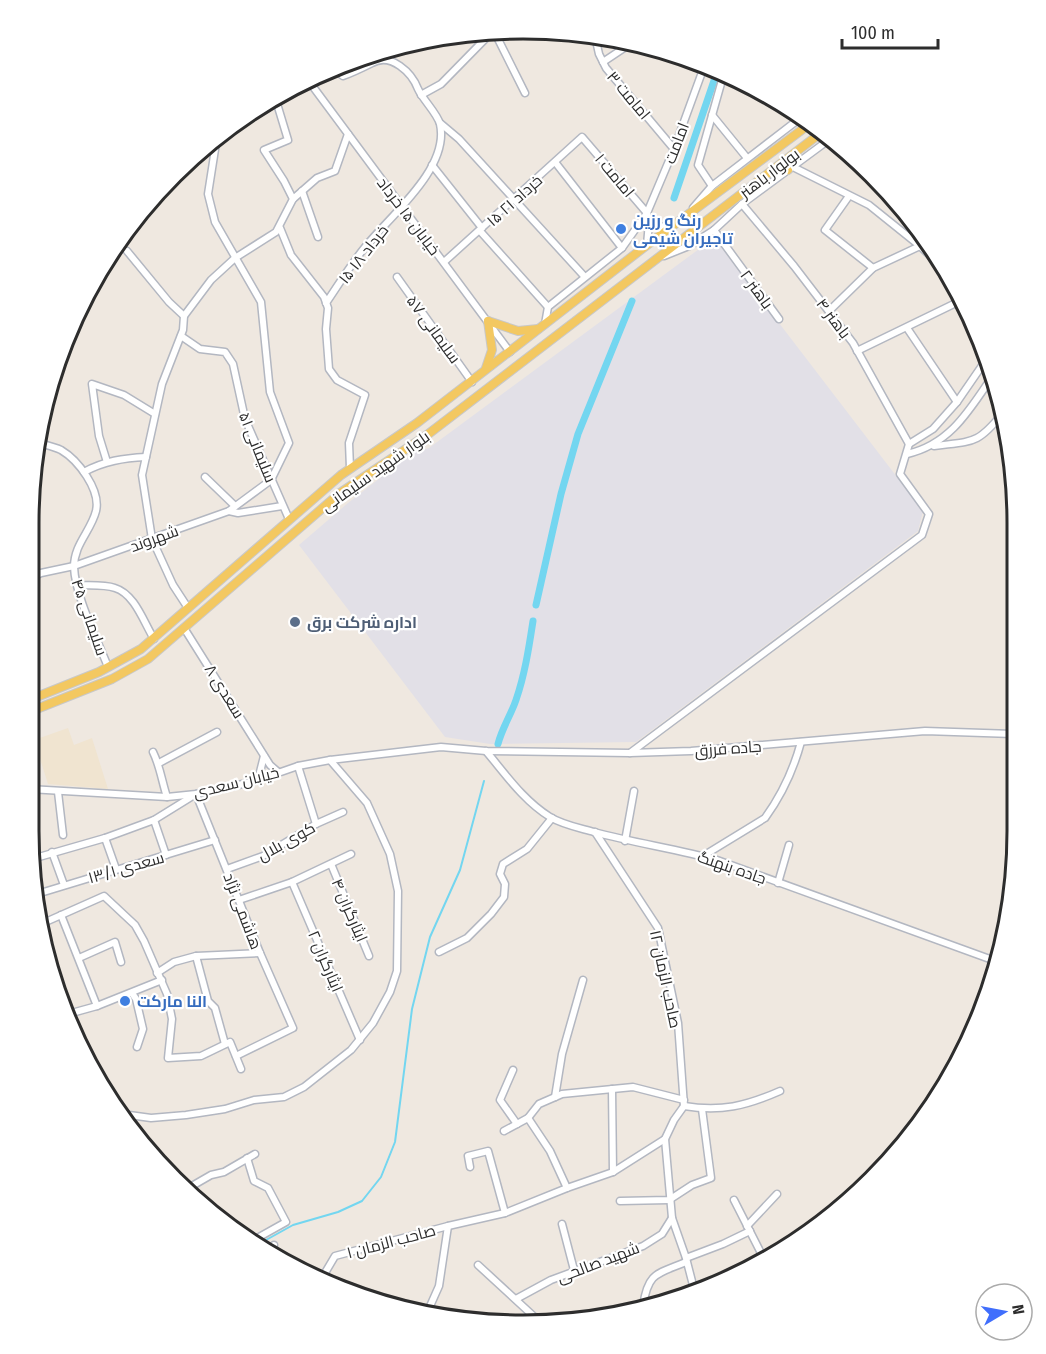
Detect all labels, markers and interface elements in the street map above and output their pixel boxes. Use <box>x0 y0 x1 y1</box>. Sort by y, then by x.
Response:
scale bar <box>842 12 938 50</box>
text: 100 m <box>851 22 895 44</box>
street label: امامت ۳ <box>603 67 654 123</box>
street label: امامت <box>660 120 693 166</box>
street label: بولوار باهنر <box>735 145 803 203</box>
street label: امامت ۱ <box>591 150 638 201</box>
street label: ۱۵ خرداد ۲١ <box>483 171 546 230</box>
street label: خیابان ۱۵ خرداد <box>372 174 444 260</box>
place label: رنگ و رزین تاجیران شیمی <box>633 211 734 248</box>
street label: ۱۵ خرداد ۱۸ <box>334 221 392 288</box>
marker: رنگ و رزین تاجیران شیمی <box>614 222 628 236</box>
street label: باهنر ۲ <box>736 266 777 312</box>
street label: سلیمانی ۵۷ <box>402 292 465 368</box>
street label: باهنر ۴ <box>812 294 855 342</box>
street label: سلیمانی ۵۱ <box>234 409 280 486</box>
street label: بلوار شهید سلیمانی <box>317 427 434 517</box>
street label: شهروند <box>127 521 181 557</box>
street label: سلیمانی ۴۵ <box>67 576 112 658</box>
place label: اداره شرکت برق <box>307 613 417 632</box>
marker: اداره شرکت برق <box>288 615 302 629</box>
street label: سعدی ۸ <box>200 661 249 722</box>
street label: جاده فرزق <box>694 737 762 761</box>
street label: خیابان سعدی <box>191 763 281 803</box>
street label: کوی بلال <box>254 818 319 866</box>
street label: جاده بنهنگ <box>694 847 769 889</box>
street label: سعدی ۱۳/۱ <box>86 848 167 888</box>
street label: هاشمی نژاد <box>218 870 266 953</box>
street label: ایثارگران ۴ <box>327 876 371 945</box>
street label: ایثارگران ۲ <box>303 928 347 995</box>
street label: صاحب الزمان ۱۲ <box>645 928 685 1030</box>
place label: النا مارکت <box>137 992 207 1011</box>
marker: النا مارکت <box>118 994 132 1008</box>
street label: صاحب الزمان ۱ <box>345 1220 438 1263</box>
street label: شهید صالحی <box>554 1238 642 1288</box>
north arrow <box>974 1282 1034 1342</box>
text: N <box>1008 1303 1028 1316</box>

